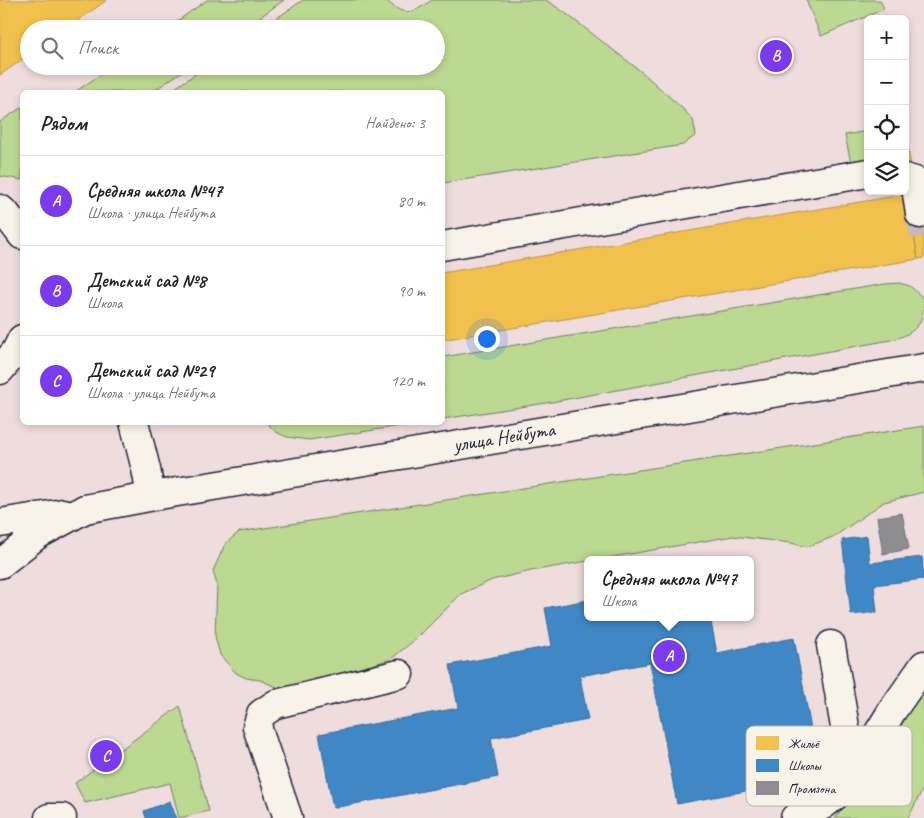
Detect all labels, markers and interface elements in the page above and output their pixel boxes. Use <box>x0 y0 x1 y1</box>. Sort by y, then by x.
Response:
map controls <box>864 15 909 195</box>
button: + <box>864 15 909 60</box>
search box <box>20 20 445 75</box>
icon: search <box>38 34 66 62</box>
text: Поиск <box>78 36 118 60</box>
pin: B <box>760 37 792 75</box>
button: − <box>864 60 909 105</box>
button: locate <box>864 105 909 150</box>
text: Рядом <box>40 110 87 136</box>
text: Найдено: 3 <box>365 113 425 133</box>
button: layers <box>864 150 909 195</box>
text: Средняя школа №47 <box>87 179 222 203</box>
text: A <box>52 191 60 211</box>
text: 80 m <box>398 191 425 211</box>
text: Школа · улица Нейбута <box>87 203 215 223</box>
text: Детский сад №8 <box>87 269 206 293</box>
text: B <box>52 281 60 301</box>
text: 90 m <box>398 281 425 301</box>
text: Школа <box>87 293 122 313</box>
your location <box>474 326 500 352</box>
text: Детский сад №29 <box>87 359 214 383</box>
text: C <box>52 371 60 391</box>
text: 120 m <box>391 371 425 391</box>
text: Школа · улица Нейбута <box>87 383 215 403</box>
street label: улица Нейбута <box>451 416 558 457</box>
popup <box>584 556 754 621</box>
text: Средняя школа №47 <box>601 567 737 591</box>
text: Школа <box>601 591 637 611</box>
pin: A <box>653 637 685 675</box>
legend <box>746 726 912 806</box>
text: Жильё <box>788 735 821 752</box>
pin: C <box>90 737 122 775</box>
text: Школы <box>788 757 822 774</box>
text: Промзона <box>788 780 836 797</box>

